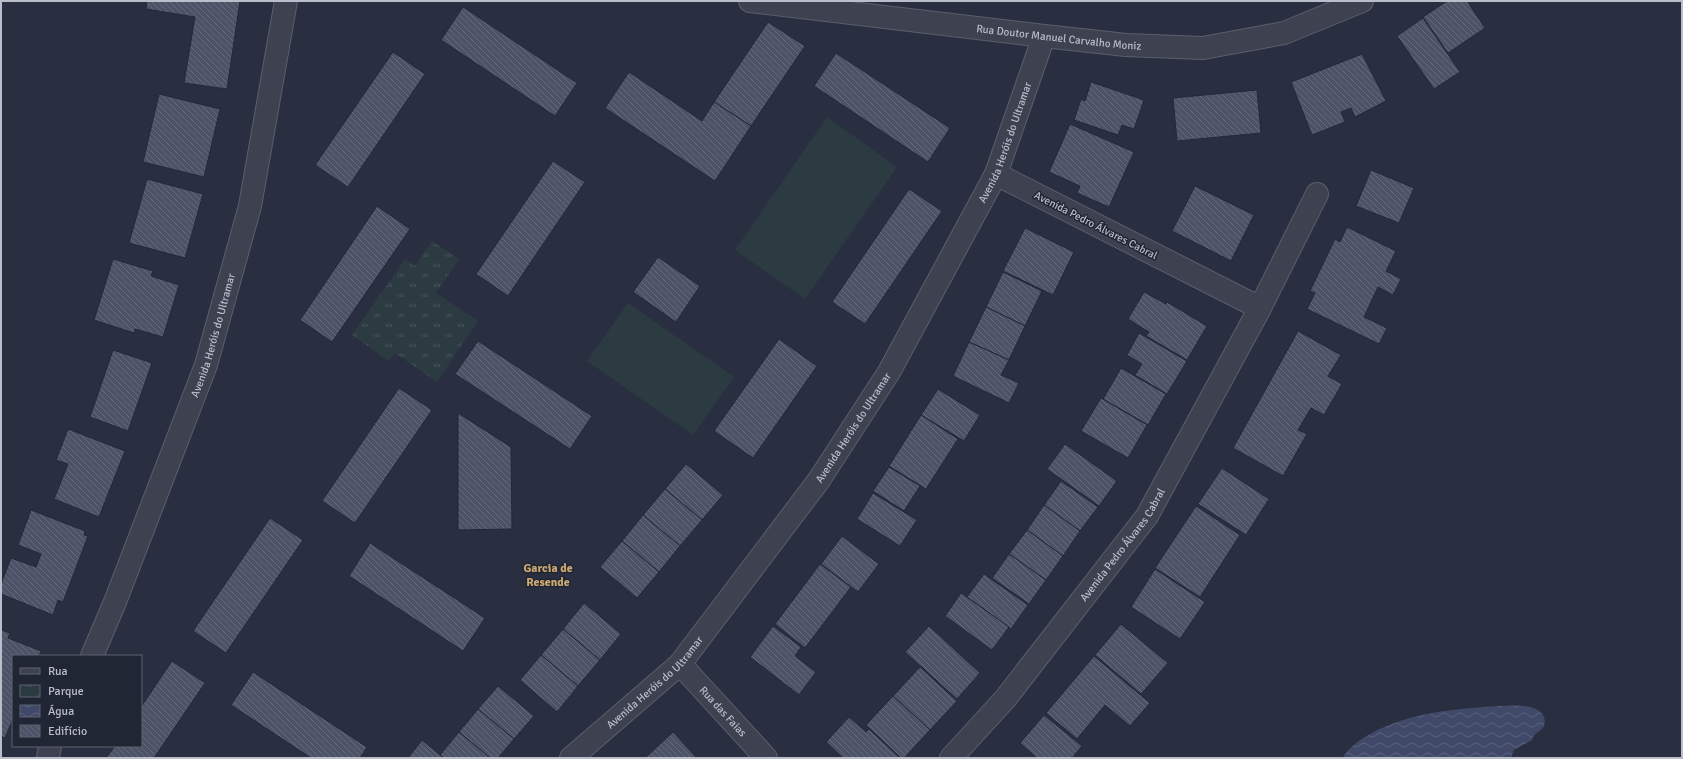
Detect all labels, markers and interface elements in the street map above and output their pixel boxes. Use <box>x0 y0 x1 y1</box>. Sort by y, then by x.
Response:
street label: Rua Doutor Manuel Carvalho Moniz <box>976 22 1142 53</box>
street label: Avenida Heróis do Ultramar <box>976 80 1035 205</box>
street label: Avenida Pedro Álvares Cabral <box>1032 188 1160 262</box>
street label: Avenida Heróis do Ultramar <box>188 272 238 399</box>
street label: Avenida Heróis do Ultramar <box>813 370 894 485</box>
street label: Avenida Pedro Álvares Cabral <box>1077 486 1168 604</box>
district label: Garcia de Resende <box>523 561 573 590</box>
street label: Avenida Heróis do Ultramar <box>604 634 706 732</box>
legend <box>12 655 142 747</box>
text: Rua <box>48 664 68 679</box>
text: Parque <box>48 684 84 699</box>
street label: Rua das Faias <box>697 684 749 739</box>
text: Água <box>48 704 74 719</box>
text: Edifício <box>48 724 87 739</box>

